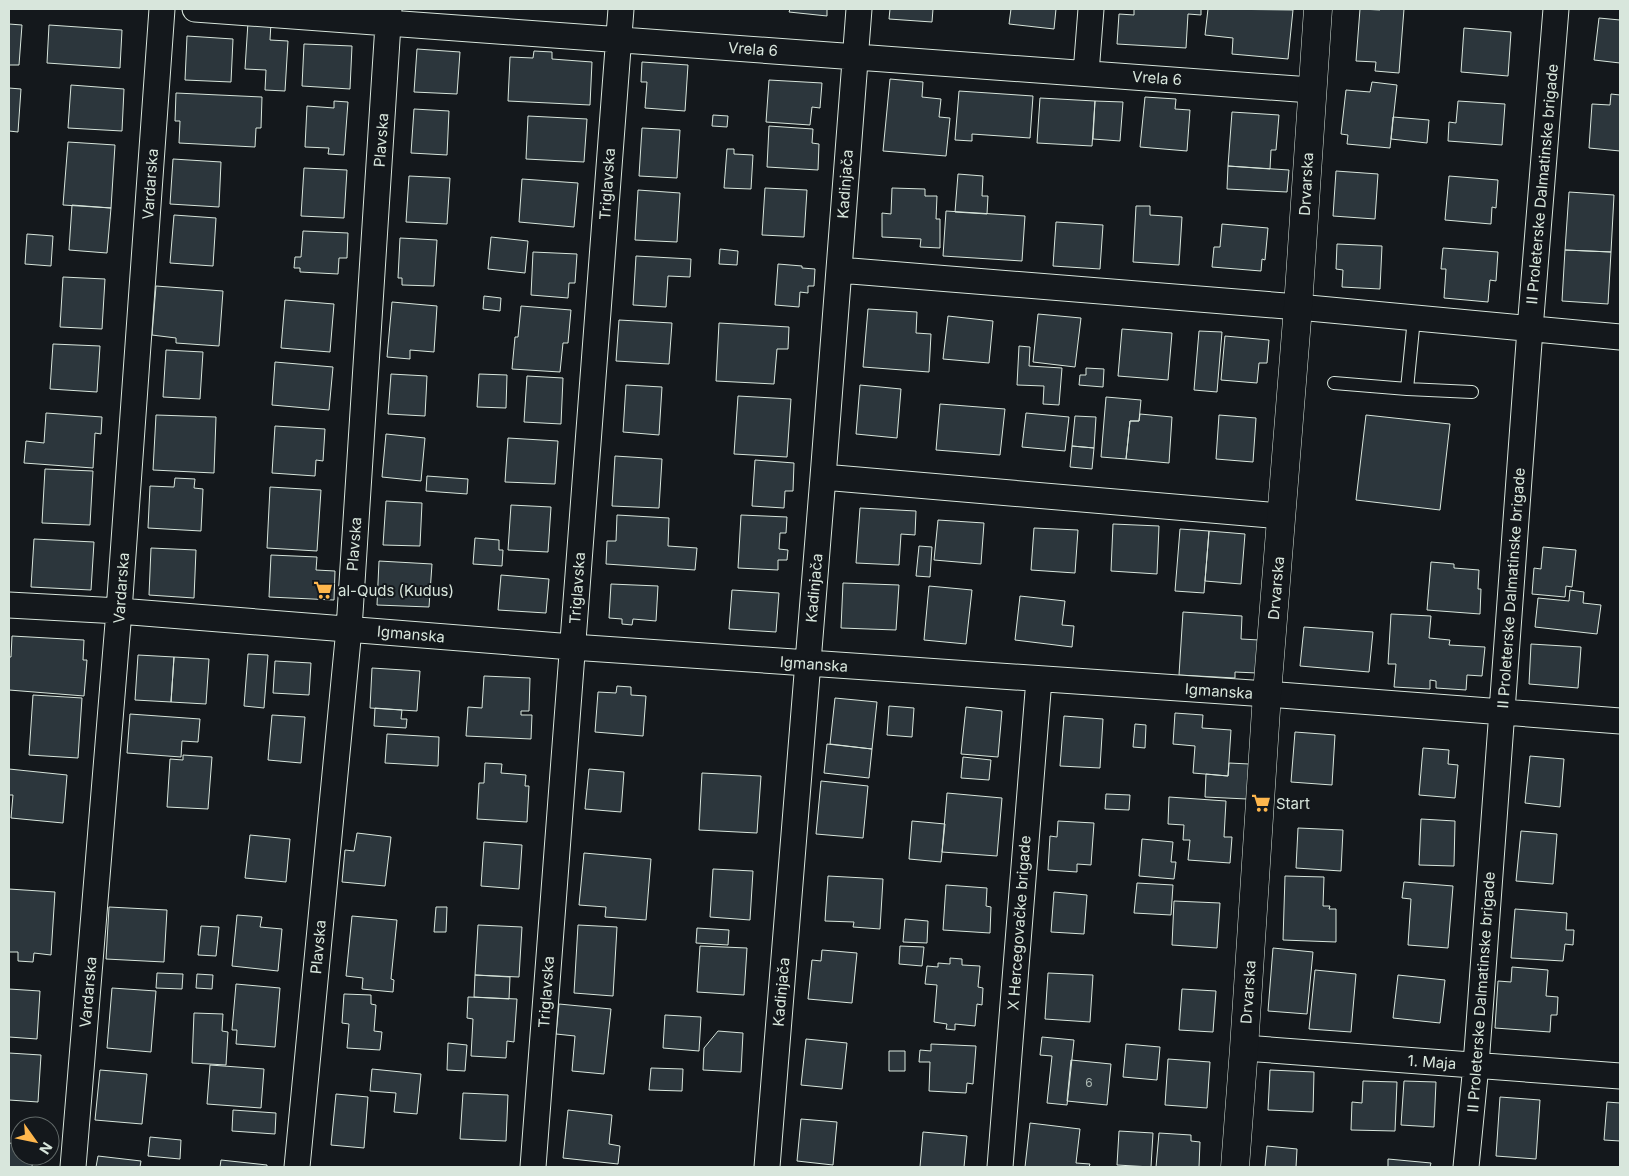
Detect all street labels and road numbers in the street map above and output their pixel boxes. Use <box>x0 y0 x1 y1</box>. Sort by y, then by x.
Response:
street label: Vrela 6 <box>727 38 779 60</box>
street label: II Proleterske Dalmatinske brigade <box>1522 63 1562 305</box>
street label: Vrela 6 <box>1131 67 1183 89</box>
street label: Plavska <box>370 112 392 168</box>
street label: Triglavska <box>595 147 619 221</box>
street label: Vardarska <box>138 148 162 220</box>
street label: Kadinjača <box>833 149 857 219</box>
street label: Drvarska <box>1295 152 1317 216</box>
street label: II Proleterske Dalmatinske brigade <box>1493 467 1529 709</box>
street label: Plavska <box>343 516 365 572</box>
street label: Triglavska <box>565 551 589 625</box>
street label: Vardarska <box>109 552 133 624</box>
street label: Kadinjača <box>802 553 826 623</box>
street label: Drvarska <box>1264 555 1288 621</box>
street label: Igmanska <box>376 622 446 646</box>
street label: Igmanska <box>779 652 849 676</box>
street label: Igmanska <box>1184 679 1254 703</box>
street label: X Hercegovačke brigade <box>1003 835 1035 1011</box>
street label: II Proleterske Dalmatinske brigade <box>1463 871 1499 1113</box>
street label: Plavska <box>306 919 330 975</box>
street label: Triglavska <box>534 955 558 1029</box>
street label: Vardarska <box>75 956 101 1028</box>
street label: Kadinjača <box>769 957 793 1027</box>
street label: Drvarska <box>1236 960 1260 1024</box>
street label: 1. Maja <box>1407 1051 1457 1073</box>

